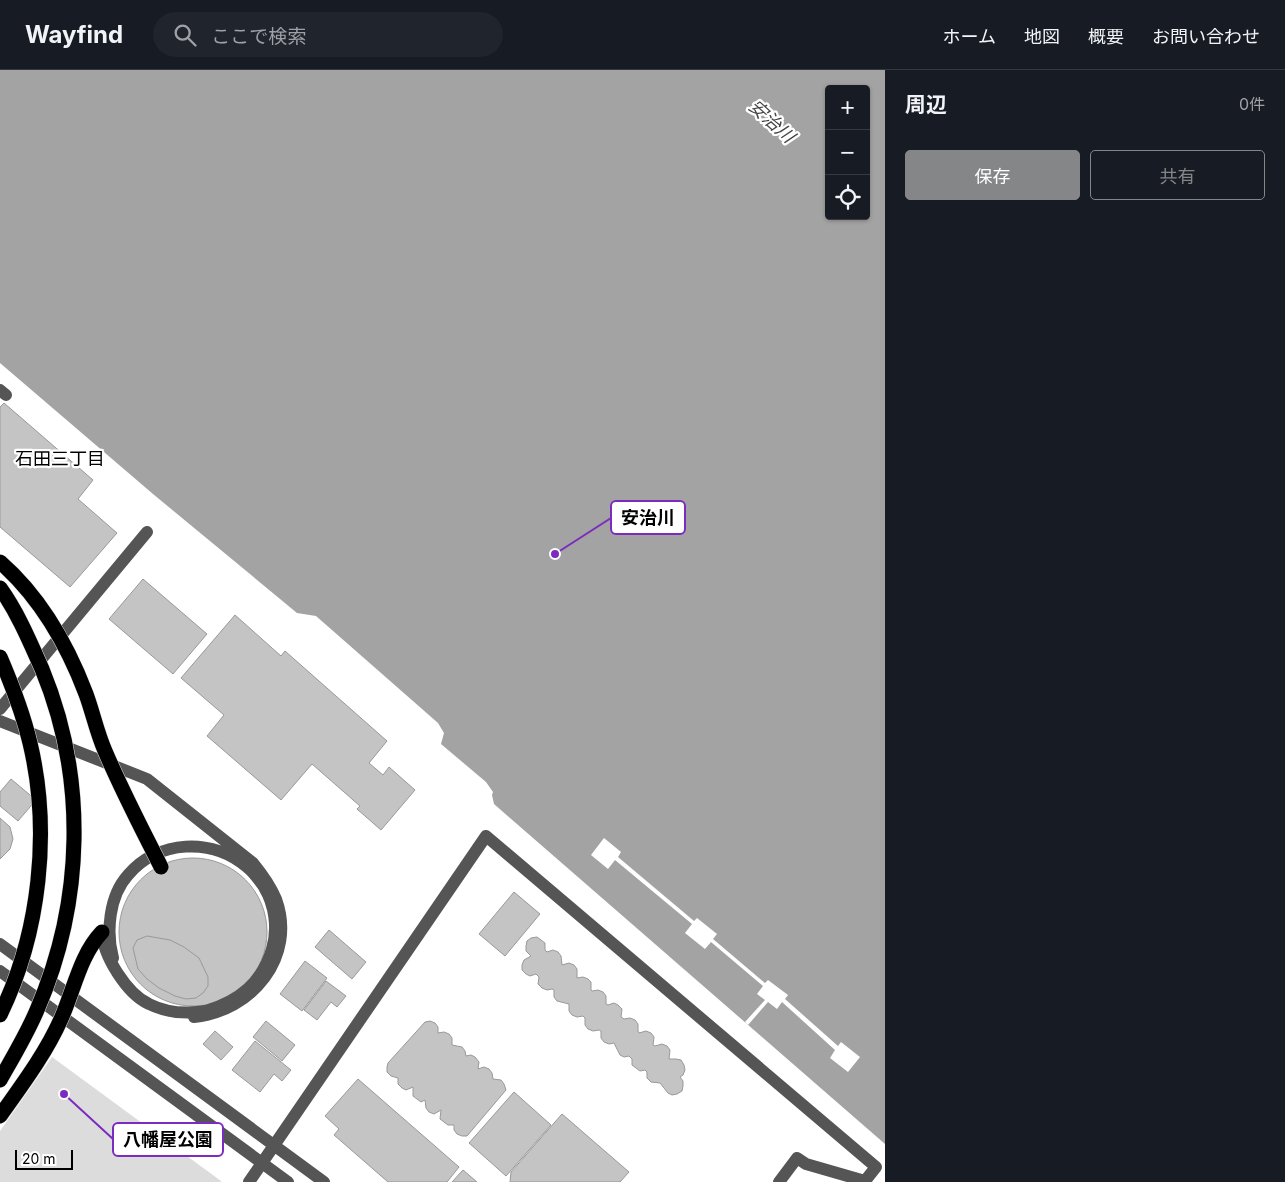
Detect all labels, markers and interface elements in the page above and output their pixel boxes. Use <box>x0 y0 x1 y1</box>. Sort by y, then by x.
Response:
search box <box>153 12 503 57</box>
text: Wayfind <box>25 20 123 49</box>
icon: search <box>171 21 199 49</box>
text: ここで検索 <box>211 25 306 48</box>
text: ホーム <box>943 26 996 47</box>
text: 地図 <box>1024 26 1060 47</box>
text: 概要 <box>1088 26 1124 47</box>
text: お問い合わせ <box>1152 26 1260 47</box>
map controls <box>825 85 870 220</box>
button: + <box>825 85 870 130</box>
text: 周辺 <box>905 92 947 117</box>
text: 0件 <box>1239 94 1265 114</box>
water label: 安治川 <box>745 95 801 148</box>
button: − <box>825 130 870 175</box>
button: 保存 <box>905 150 1080 200</box>
button: 共有 <box>1090 150 1265 200</box>
button: locate <box>825 175 870 220</box>
district label: 石田三丁目 <box>15 448 105 469</box>
callout: 安治川 <box>611 501 685 534</box>
text: 安治川 <box>621 507 675 528</box>
callout: 八幡屋公園 <box>113 1123 223 1156</box>
text: 八幡屋公園 <box>123 1129 213 1150</box>
scale bar <box>15 1147 72 1170</box>
text: 20 m <box>22 1150 56 1167</box>

